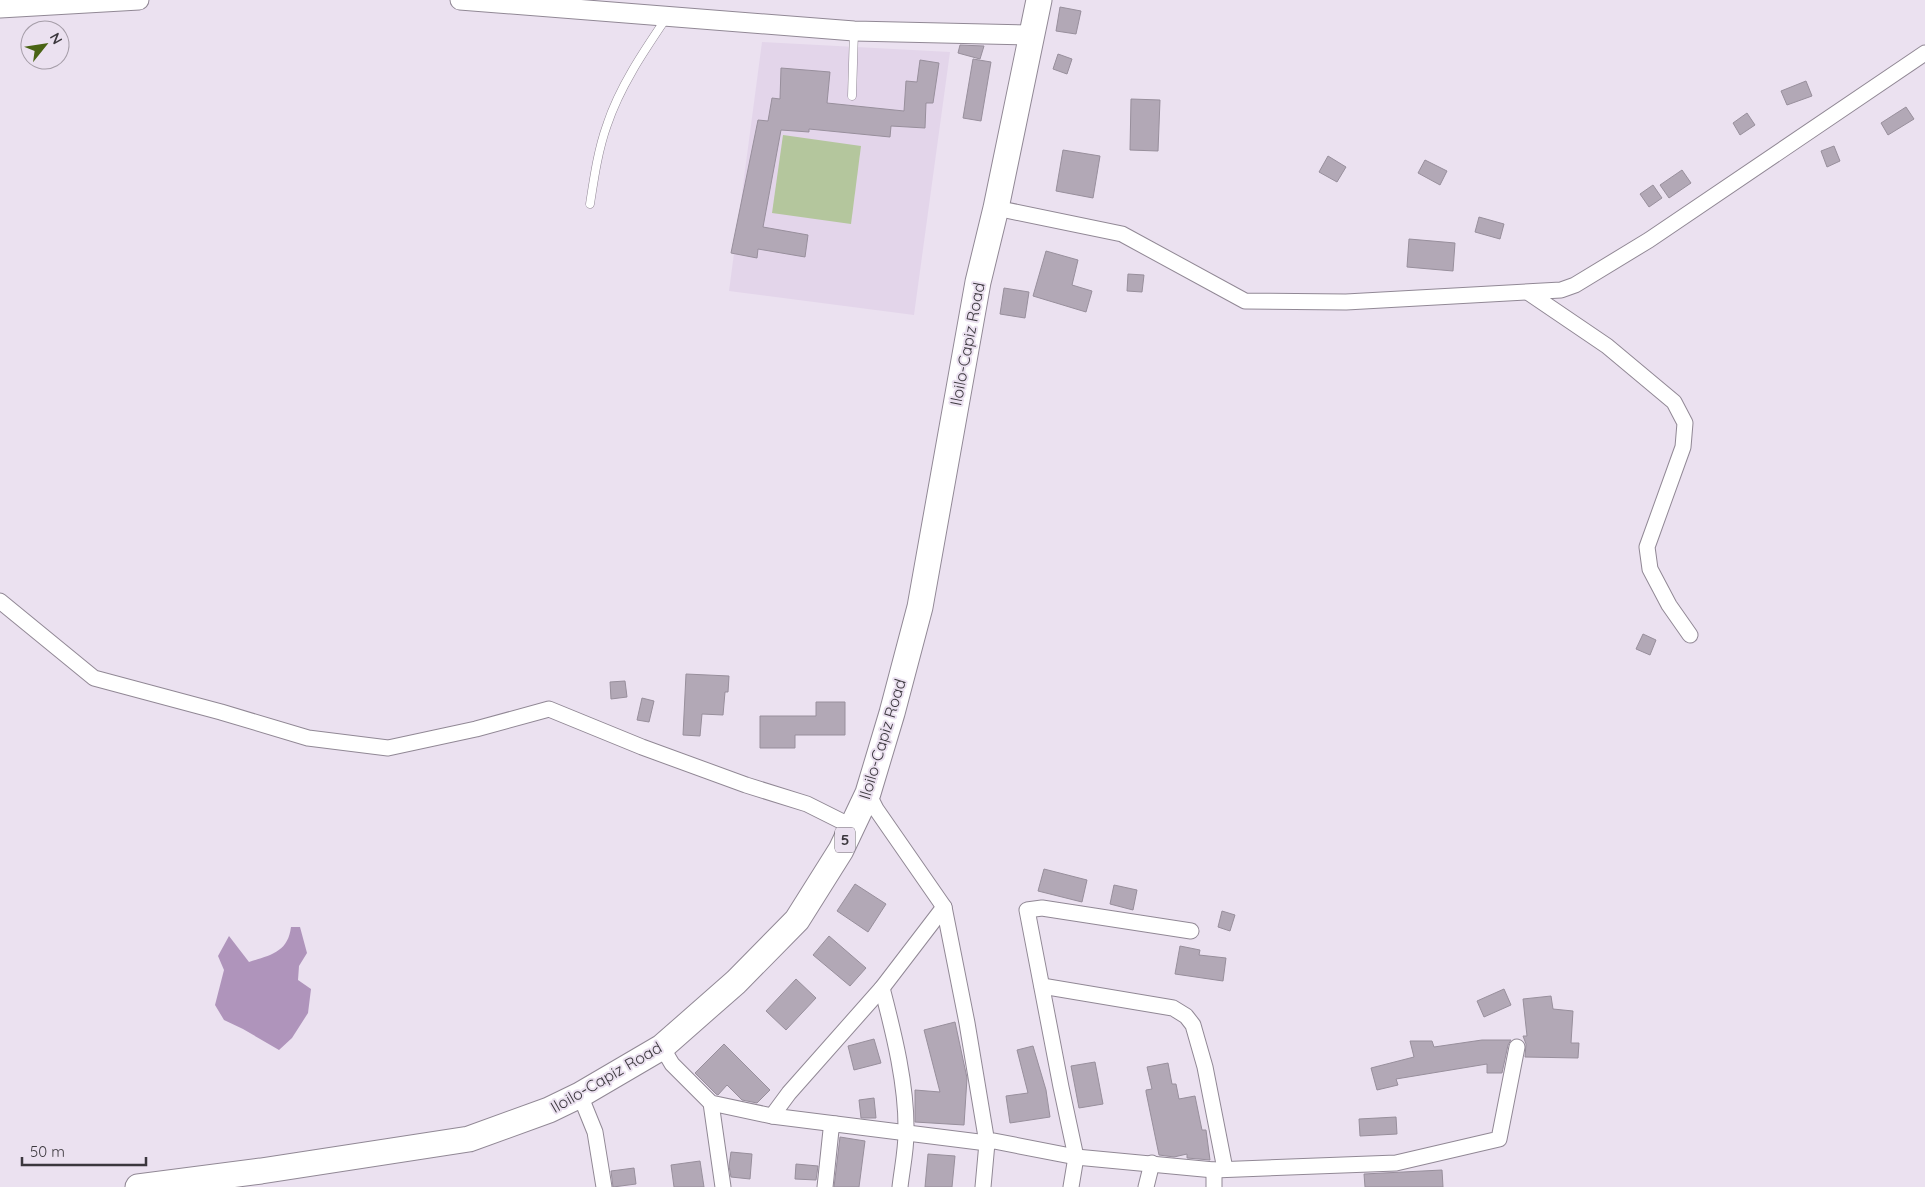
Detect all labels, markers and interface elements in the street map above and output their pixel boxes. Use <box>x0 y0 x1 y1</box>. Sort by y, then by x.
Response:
north arrow <box>20 20 70 70</box>
text: N <box>46 30 67 47</box>
street label: Iloilo-Capiz Road <box>945 281 989 407</box>
street label: Iloilo-Capiz Road <box>854 676 910 802</box>
road number: 5 <box>835 828 855 852</box>
street label: Iloilo-Capiz Road <box>547 1037 665 1117</box>
scale bar <box>22 1134 146 1166</box>
text: 50 m <box>30 1142 65 1161</box>

